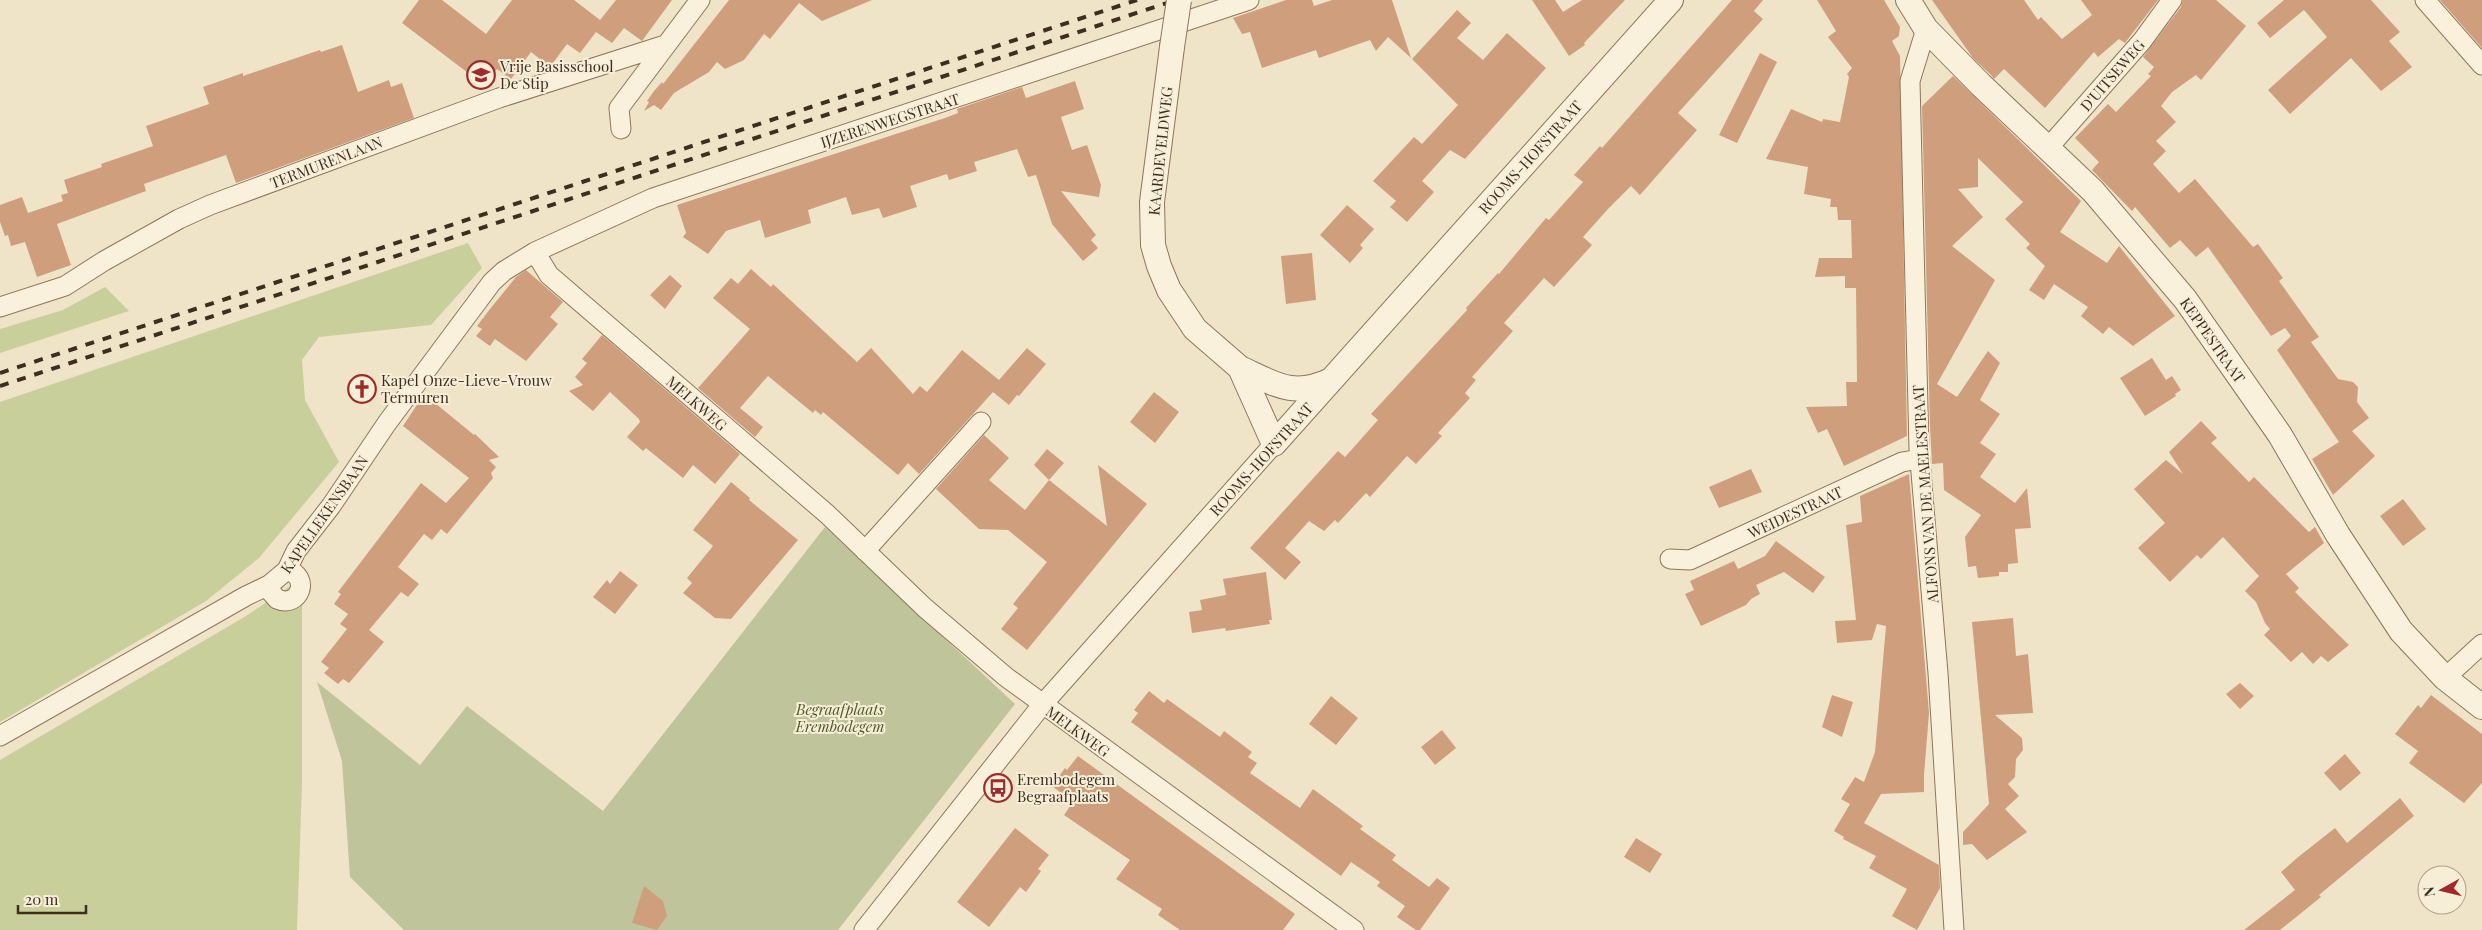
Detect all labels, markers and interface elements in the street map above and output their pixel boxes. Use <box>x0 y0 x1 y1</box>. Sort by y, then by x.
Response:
street label: D'UITSEWEG <box>2075 35 2149 115</box>
place label: Vrije Basisschool De Stip <box>499 56 613 93</box>
school or university icon: Vrije Basisschool De Stip <box>466 60 496 90</box>
street label: KAARDEVELDWEG <box>1143 85 1177 216</box>
street label: IJZERENWEGSTRAAT <box>818 88 962 152</box>
street label: ROOMS-HOFSTRAAT <box>1474 96 1586 218</box>
street label: TERMURENLAAN <box>267 131 385 193</box>
street label: KEPPESTRAAT <box>2176 293 2250 387</box>
place label: Kapel Onze-Lieve-Vrouw Termuren <box>381 370 552 407</box>
street label: MELKWEG <box>662 371 732 435</box>
church icon: Kapel Onze-Lieve-Vrouw Termuren <box>347 374 377 404</box>
street label: ALFONS VAN DE MAELESTRAAT <box>1907 384 1943 605</box>
street label: ROOMS-HOFSTRAAT <box>1205 398 1317 520</box>
street label: KAPELLEKENSBAAN <box>276 451 373 577</box>
street label: WEIDESTRAAT <box>1744 481 1846 543</box>
park label: Begraafplaats Erembodegem <box>795 699 884 736</box>
street label: MELKWEG <box>1042 701 1114 761</box>
place label: Erembodegem Begraafplaats <box>1017 769 1116 806</box>
bus stop icon: Erembodegem Begraafplaats <box>983 773 1013 803</box>
north arrow <box>2417 865 2467 915</box>
scale bar <box>18 882 85 914</box>
text: N <box>2419 886 2439 898</box>
text: 20 m <box>25 889 59 909</box>

